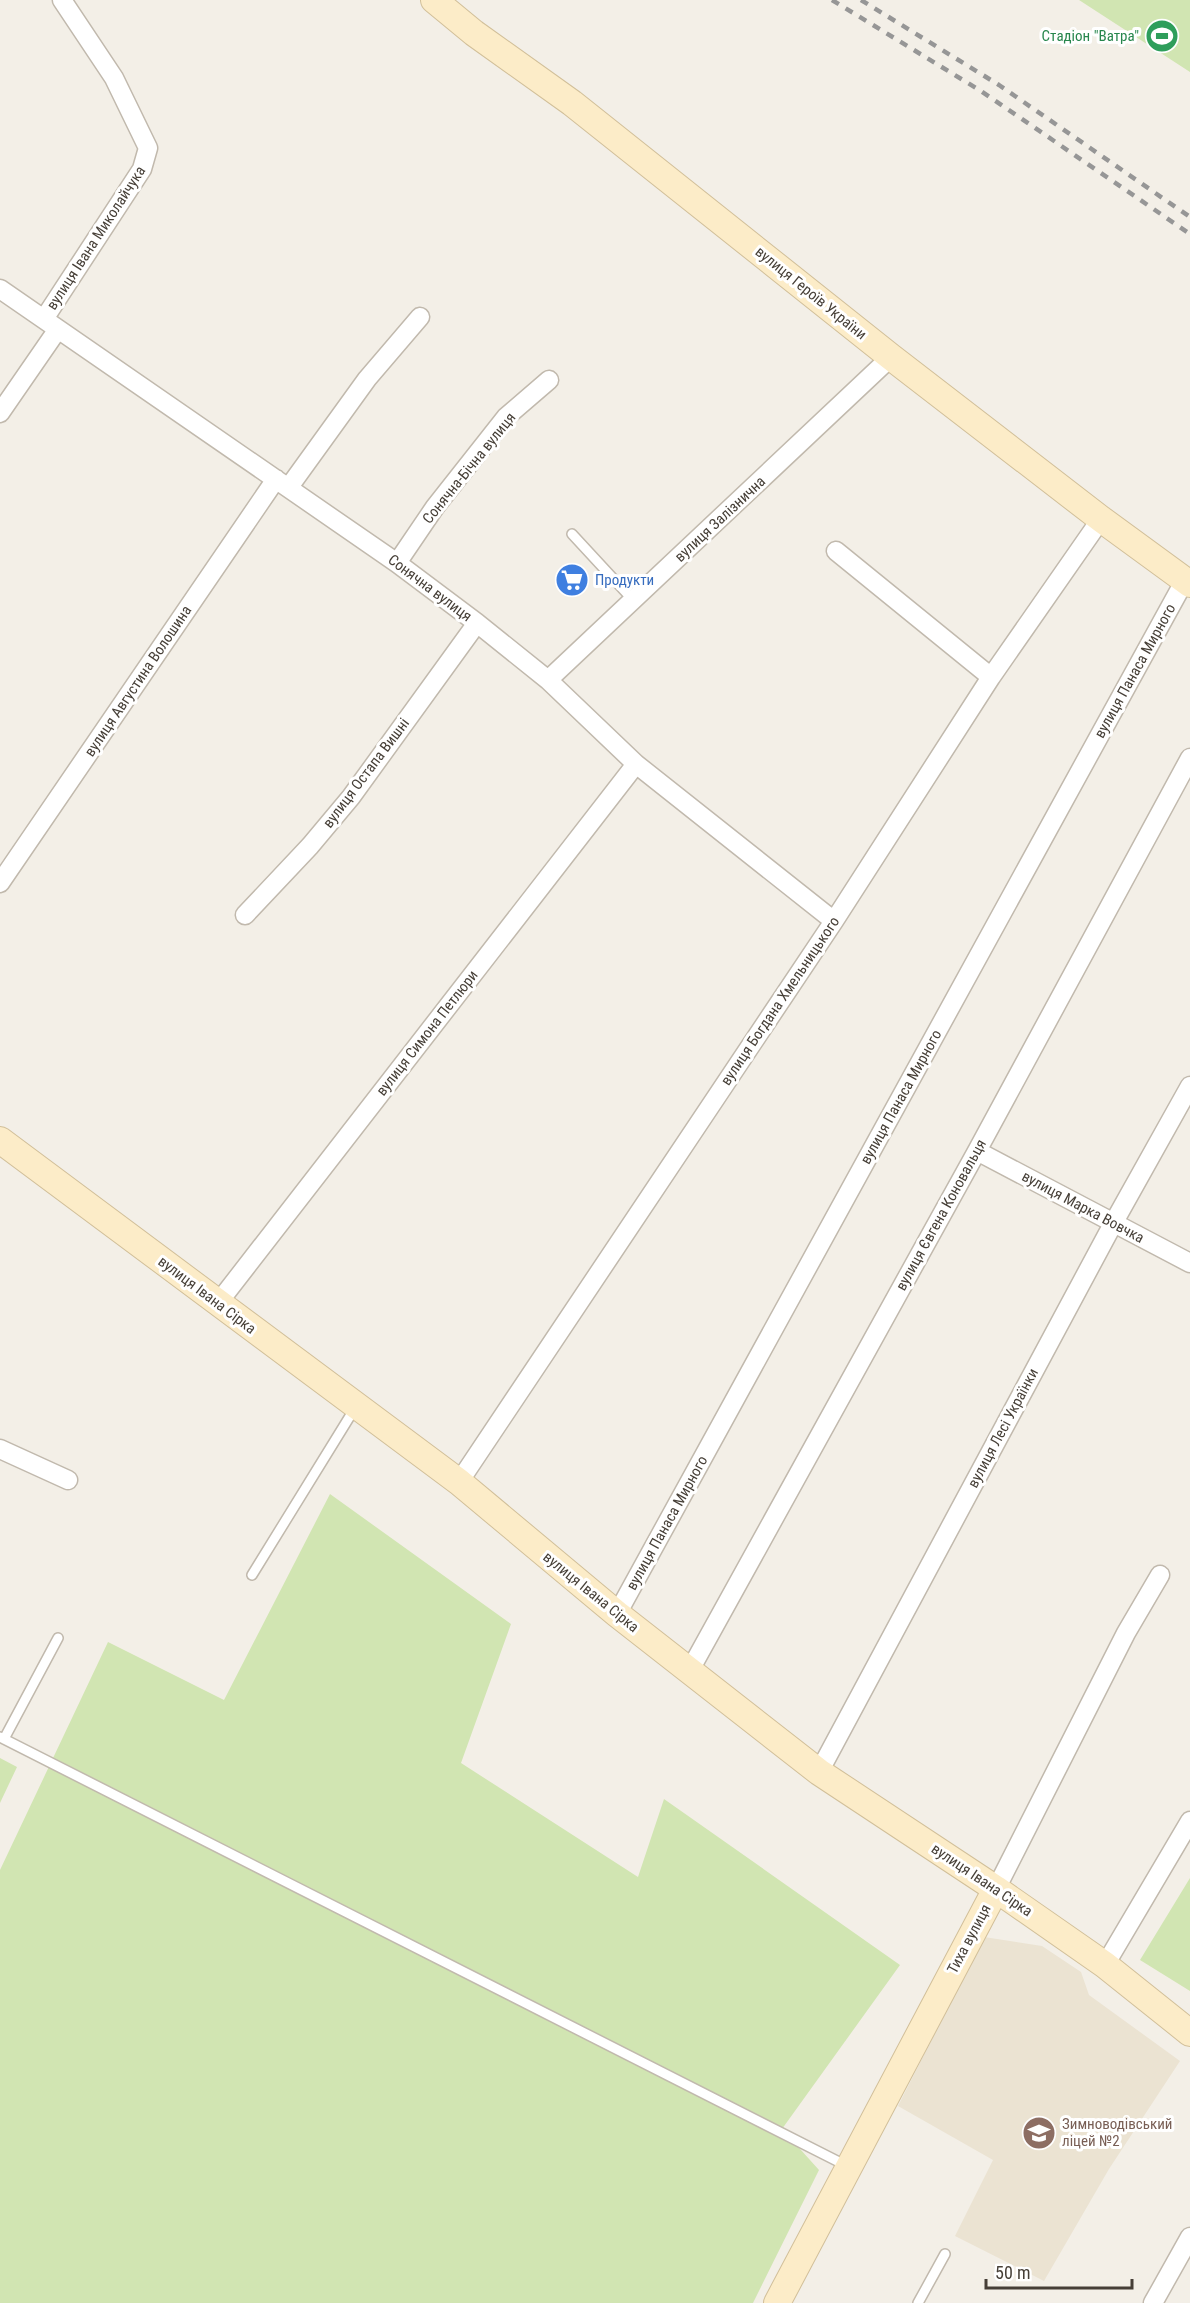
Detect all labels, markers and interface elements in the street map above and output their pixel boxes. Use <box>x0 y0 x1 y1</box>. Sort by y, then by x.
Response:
sports icon: Стадіон "Ватра" <box>1144 18 1180 54</box>
place label: Стадіон "Ватра" <box>1042 27 1139 45</box>
street label: вулиця Івана Миколайчука <box>43 163 149 313</box>
street label: вулиця Героїв України <box>752 243 870 343</box>
street label: Сонячна-Бічна вулиця <box>419 409 519 527</box>
street label: вулиця Залізнична <box>671 472 769 566</box>
street label: Сонячна вулиця <box>385 551 475 625</box>
supermarket icon: Продукти <box>554 562 590 598</box>
place label: Продукти <box>595 571 654 589</box>
street label: вулиця Панаса Мирного <box>1091 601 1179 741</box>
street label: вулиця Августина Волошина <box>81 602 195 760</box>
street label: вулиця Остапа Вишні <box>319 715 413 831</box>
street label: вулиця Богдана Хмельницького <box>717 913 843 1089</box>
street label: вулиця Симона Петлюри <box>372 967 482 1099</box>
street label: вулиця Панаса Мирного <box>857 1027 945 1167</box>
street label: вулиця Євгена Коновальця <box>892 1136 990 1294</box>
street label: вулиця Марка Вовчка <box>1019 1167 1147 1247</box>
street label: вулиця Івана Сірка <box>155 1252 259 1338</box>
street label: вулиця Лесі Українки <box>964 1365 1042 1491</box>
street label: вулиця Панаса Мирного <box>623 1453 711 1593</box>
street label: вулиця Івана Сірка <box>540 1548 642 1636</box>
street label: вулиця Івана Сірка <box>928 1840 1036 1920</box>
street label: Тиха вулиця <box>943 1901 995 1977</box>
school or university icon: Зимноводівський ліцей №2 <box>1021 2115 1057 2151</box>
place label: Зимноводівський ліцей №2 <box>1062 2115 1172 2150</box>
scale bar <box>986 2252 1132 2290</box>
text: 50 m <box>995 2262 1030 2283</box>

